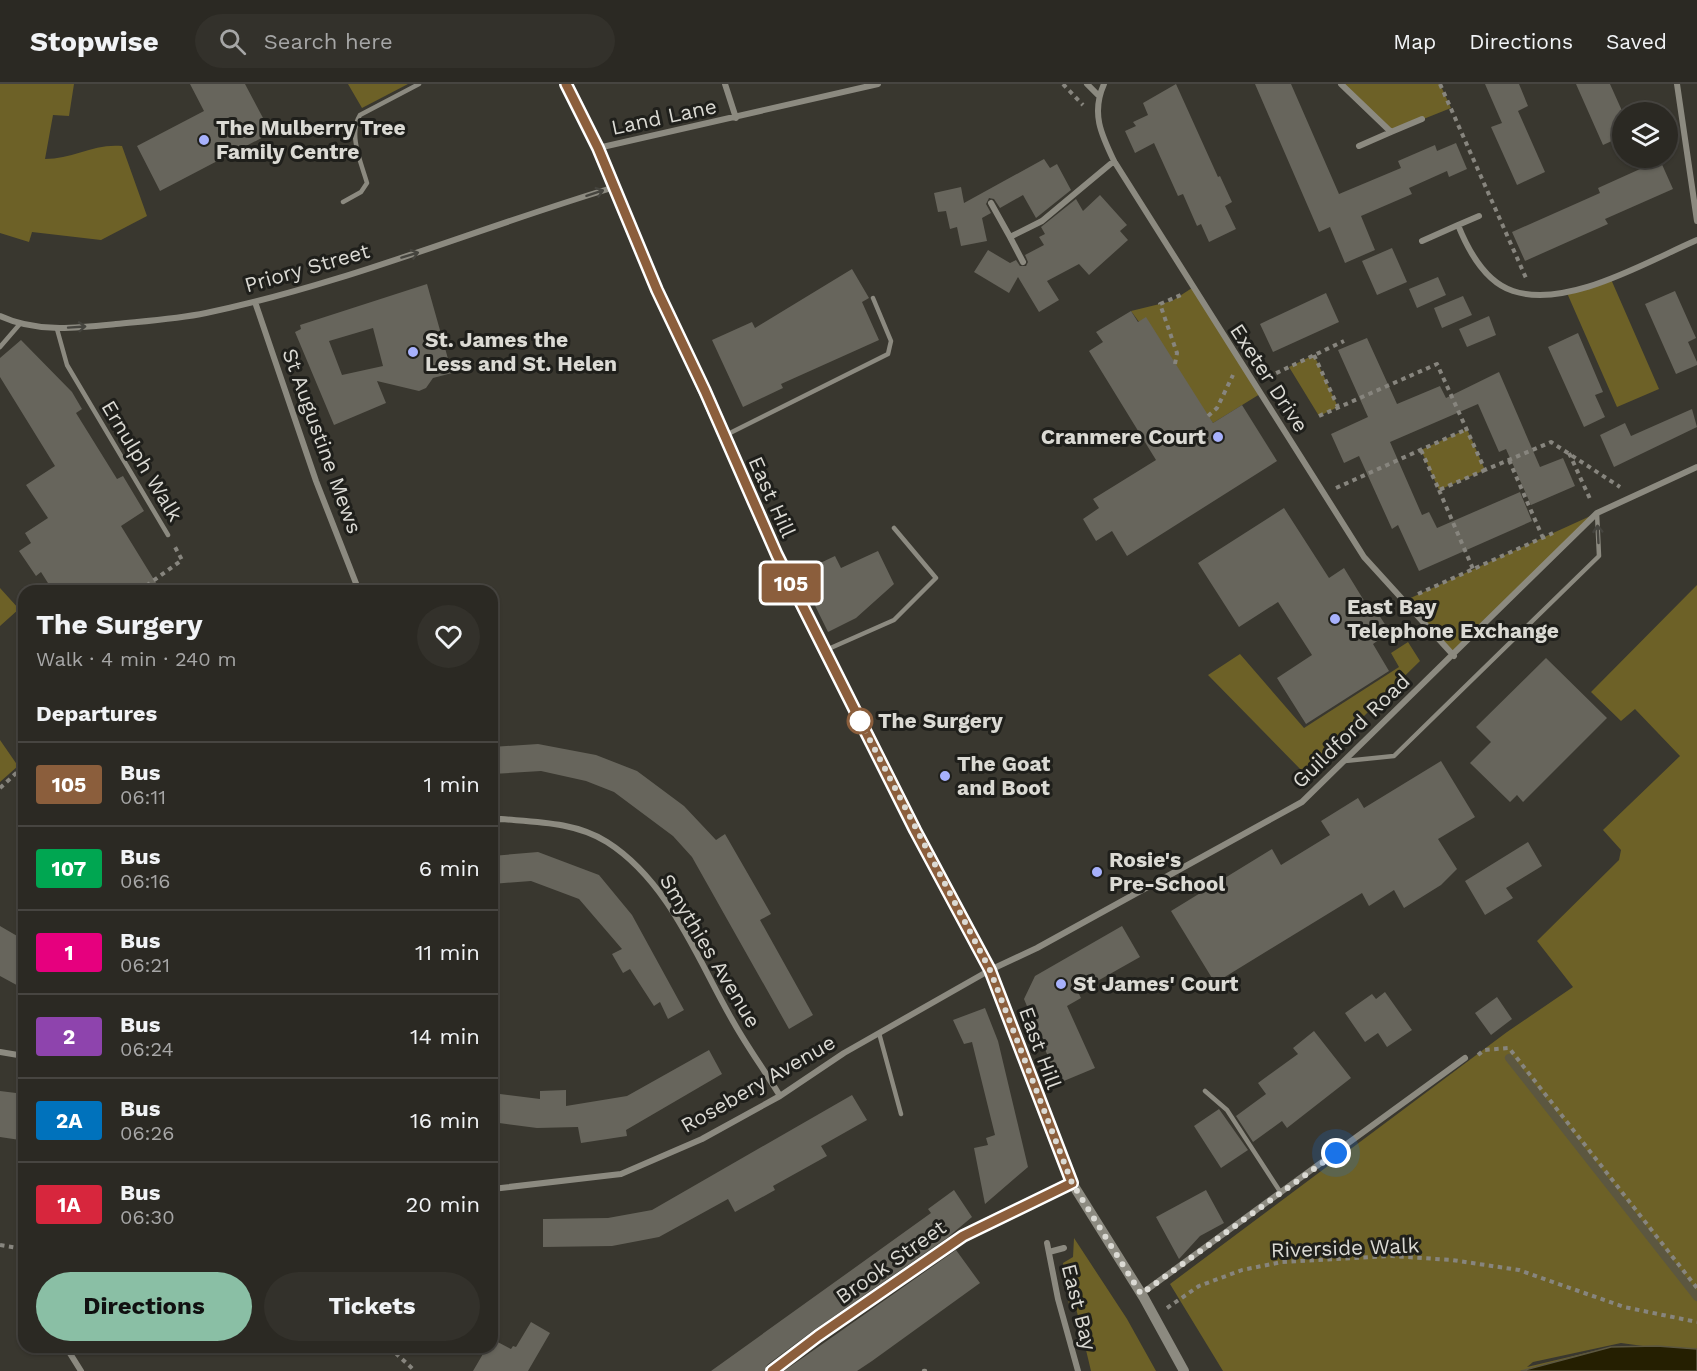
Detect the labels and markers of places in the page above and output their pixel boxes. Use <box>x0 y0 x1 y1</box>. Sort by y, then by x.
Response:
place label: The Mulberry Tree Family Centre <box>216 115 406 164</box>
marker: The Mulberry Tree Family Centre <box>197 133 211 147</box>
place label: St. James the Less and St. Helen <box>425 327 617 376</box>
marker: St. James the Less and St. Helen <box>406 345 420 359</box>
place label: Cranmere Court <box>1041 424 1206 449</box>
marker: Cranmere Court <box>1211 430 1225 444</box>
place label: East Bay Telephone Exchange <box>1347 594 1559 643</box>
marker: East Bay Telephone Exchange <box>1328 612 1342 626</box>
marker: The Surgery <box>847 708 873 734</box>
place label: The Surgery <box>878 708 1003 733</box>
place label: The Goat and Boot <box>957 751 1050 800</box>
marker: The Goat and Boot <box>938 769 952 783</box>
place label: Rosie's Pre-School <box>1109 847 1225 896</box>
marker: Rosie's Pre-School <box>1090 865 1104 879</box>
place label: St James' Court <box>1073 971 1239 996</box>
marker: St James' Court <box>1054 977 1068 991</box>

